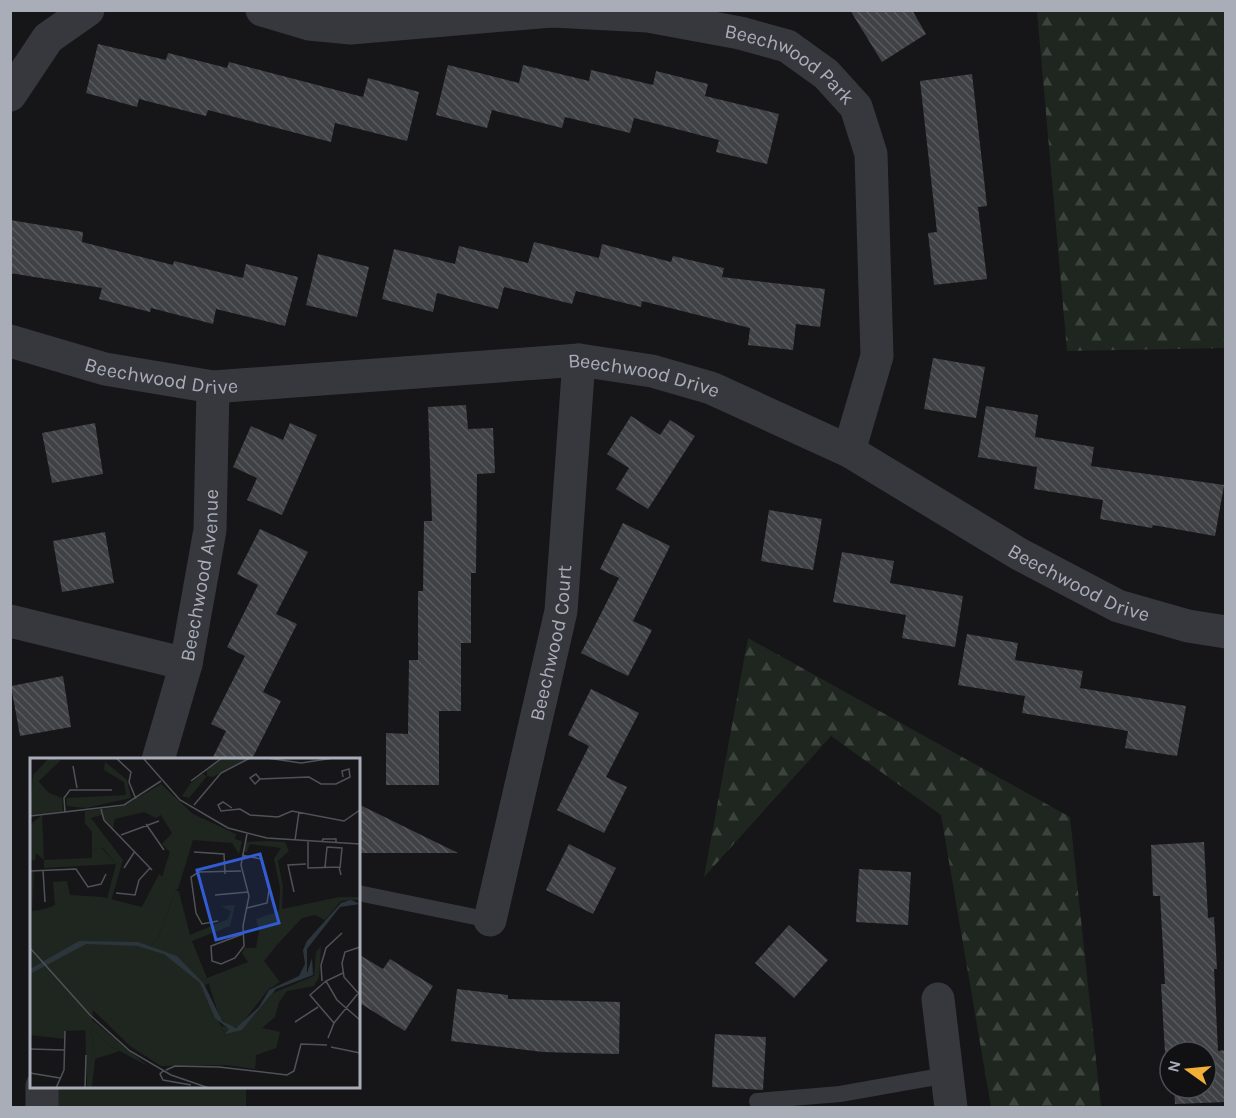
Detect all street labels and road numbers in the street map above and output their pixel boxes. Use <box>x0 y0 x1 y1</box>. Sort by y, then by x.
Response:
street label: Beechwood Park <box>723 19 859 109</box>
street label: Beechwood Drive <box>567 348 724 402</box>
street label: Beechwood Drive <box>82 352 239 399</box>
street label: Beechwood Avenue <box>175 489 222 663</box>
street label: Beechwood Drive <box>1004 539 1152 626</box>
street label: Beechwood Court <box>525 564 576 723</box>

